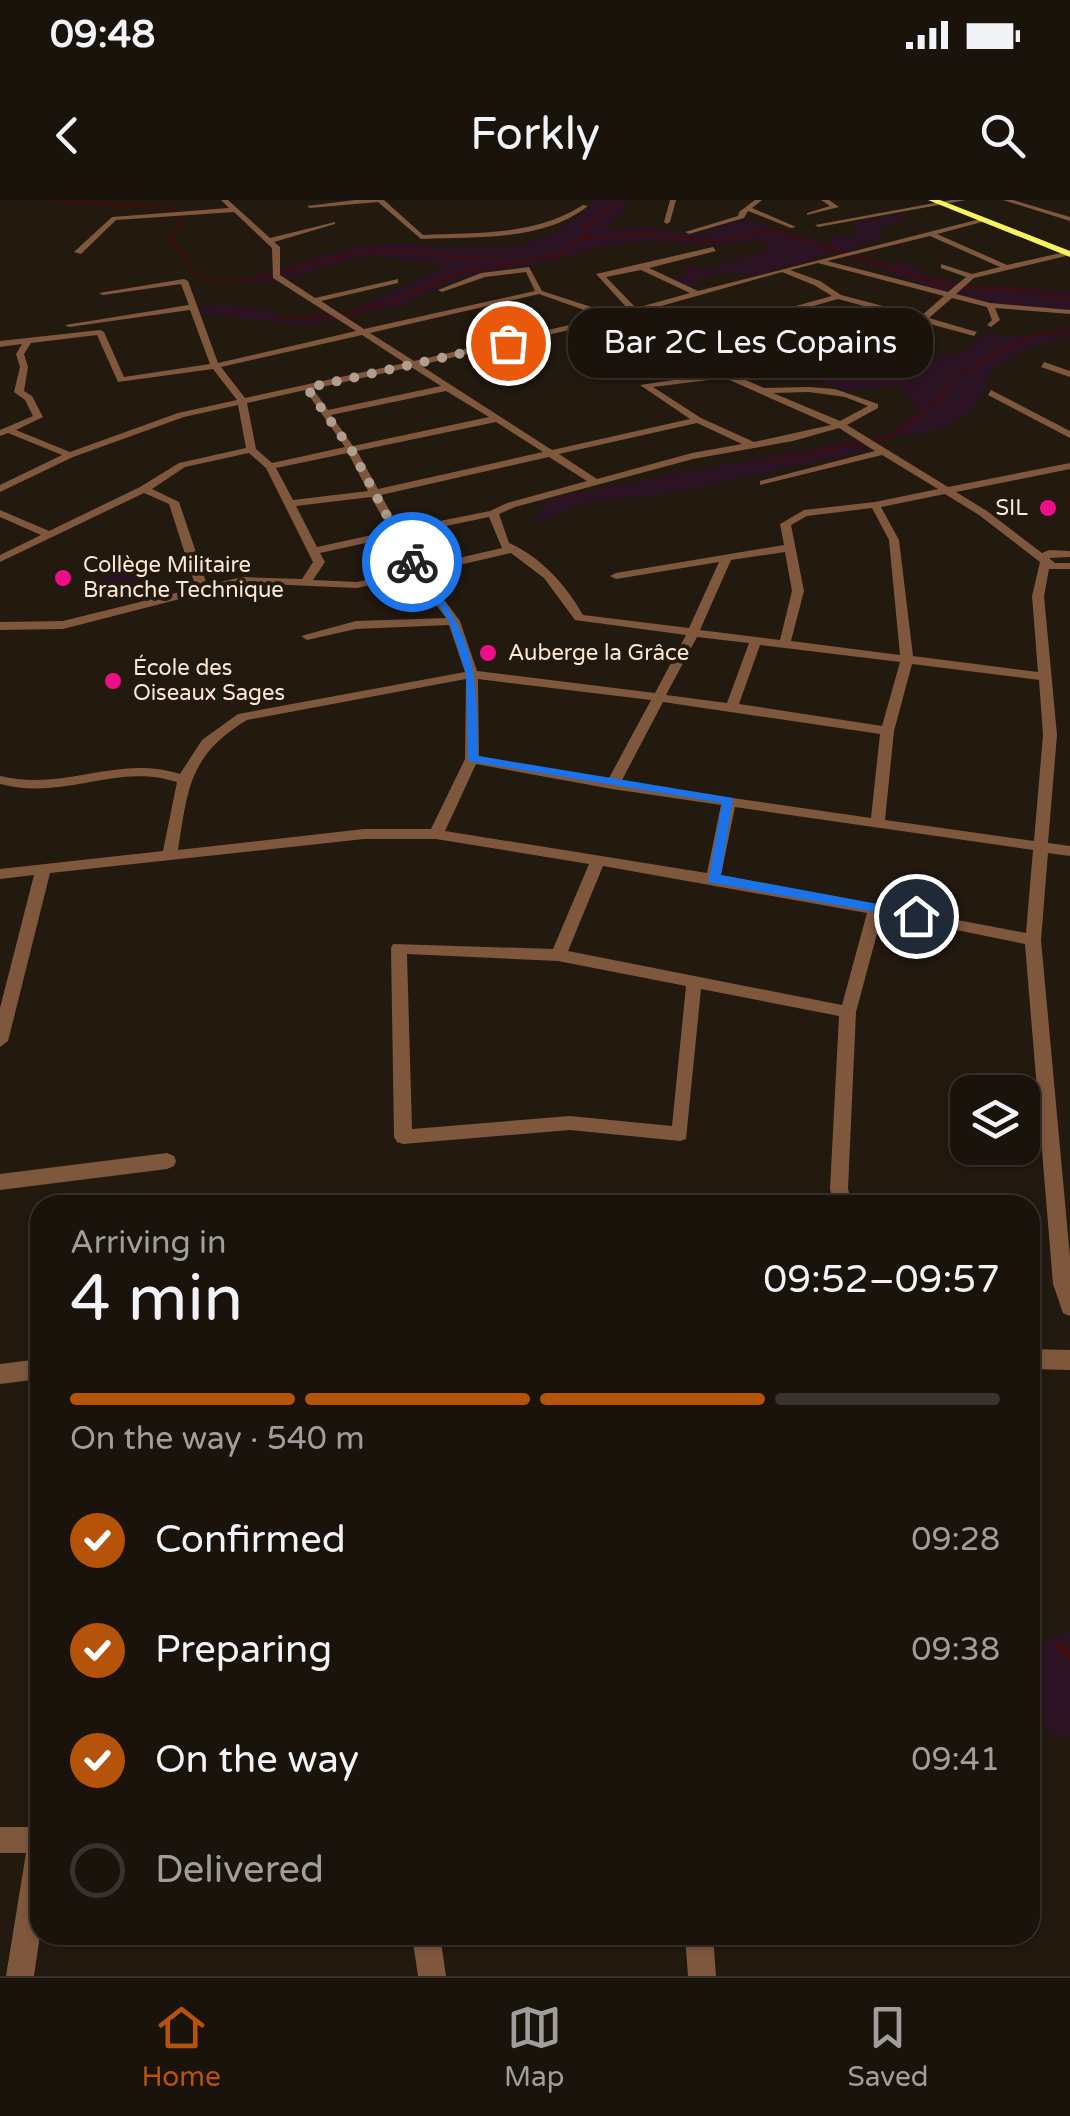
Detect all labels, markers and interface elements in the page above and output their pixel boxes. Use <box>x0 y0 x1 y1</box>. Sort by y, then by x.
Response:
text: 09:48 <box>50 12 155 58</box>
icon: back <box>40 108 95 163</box>
text: Forkly <box>470 108 600 162</box>
icon: search <box>975 108 1030 163</box>
pin <box>466 301 551 386</box>
callout: Bar 2C Les Copains <box>568 308 933 378</box>
icon: bag <box>481 316 536 371</box>
text: Bar 2C Les Copains <box>604 324 897 362</box>
place label: SIL <box>996 495 1028 521</box>
marker: SIL <box>1037 497 1059 519</box>
courier <box>362 512 462 612</box>
icon: bike <box>385 535 440 590</box>
place label: Collège Militaire Branche Technique <box>83 552 284 603</box>
marker: Collège Militaire Branche Technique <box>52 567 74 589</box>
place label: Auberge la Grâce <box>508 640 689 666</box>
marker: Auberge la Grâce <box>477 642 499 664</box>
place label: École des Oiseaux Sages <box>133 654 285 706</box>
marker: École des Oiseaux Sages <box>102 670 124 692</box>
pin <box>874 874 959 959</box>
icon: home <box>889 889 944 944</box>
map controls <box>950 1075 1040 1165</box>
button: layers <box>950 1075 1040 1165</box>
text: Arriving in <box>70 1224 227 1262</box>
text: 09:52–09:57 <box>763 1257 1000 1303</box>
text: 4 min <box>70 1260 243 1339</box>
text: On the way · 540 m <box>70 1420 365 1458</box>
icon: check <box>70 1513 125 1568</box>
text: Confirmed <box>155 1517 346 1563</box>
text: 09:28 <box>911 1521 1000 1559</box>
icon: check <box>70 1623 125 1678</box>
text: Preparing <box>155 1627 332 1673</box>
text: 09:38 <box>911 1631 1000 1669</box>
icon: check <box>70 1733 125 1788</box>
text: On the way <box>155 1737 359 1783</box>
text: 09:41 <box>911 1741 1000 1779</box>
text: Delivered <box>155 1847 324 1893</box>
tab: Home <box>142 2000 221 2094</box>
tab: Map <box>504 2000 564 2094</box>
tab: Saved <box>848 2000 928 2094</box>

